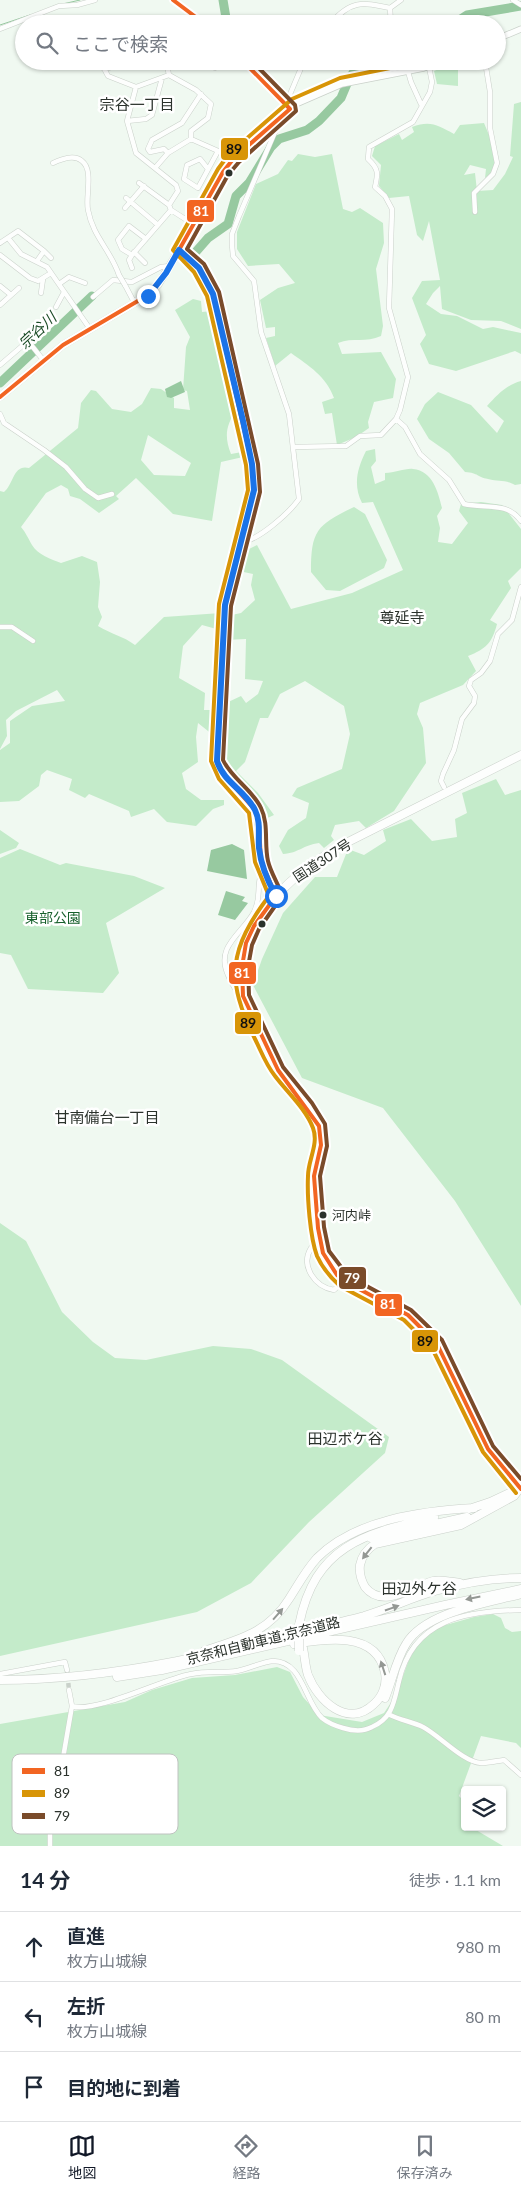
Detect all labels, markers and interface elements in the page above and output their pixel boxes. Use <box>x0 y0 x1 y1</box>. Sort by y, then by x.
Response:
search box <box>15 15 506 70</box>
icon: search <box>33 29 61 57</box>
text: ここで検索 <box>73 32 168 55</box>
district label: 宗谷一丁目 <box>99 95 175 113</box>
line badge: 89 <box>220 137 249 161</box>
text: 89 <box>226 140 242 157</box>
unlabelled marker <box>224 168 234 178</box>
line badge: 81 <box>186 199 215 223</box>
text: 81 <box>193 202 209 219</box>
route end <box>137 285 160 308</box>
water label: 宗谷川 <box>14 307 61 352</box>
district label: 尊延寺 <box>379 608 425 626</box>
street label: 国道307号 <box>290 835 354 885</box>
route start <box>265 885 288 908</box>
park label: 東部公園 <box>25 909 81 926</box>
unlabelled marker <box>257 919 267 929</box>
line badge: 81 <box>228 961 257 985</box>
text: 81 <box>234 964 250 981</box>
line badge: 89 <box>234 1011 262 1035</box>
text: 89 <box>240 1014 256 1031</box>
district label: 甘南備台一丁目 <box>54 1108 160 1126</box>
place label: 河内峠 <box>332 1207 371 1223</box>
marker: 河内峠 <box>318 1210 328 1220</box>
line badge: 79 <box>338 1266 367 1290</box>
text: 79 <box>344 1269 360 1286</box>
line badge: 81 <box>374 1293 403 1317</box>
text: 81 <box>380 1295 396 1312</box>
line badge: 89 <box>411 1329 439 1353</box>
text: 89 <box>417 1332 433 1349</box>
district label: 田辺ボケ谷 <box>307 1429 383 1447</box>
one-way arrow <box>361 1546 372 1559</box>
district label: 田辺外ケ谷 <box>381 1579 457 1597</box>
one-way arrow <box>465 1595 481 1603</box>
one-way arrow <box>384 1604 399 1611</box>
one-way arrow <box>272 1608 283 1621</box>
street label: 京奈和自動車道;京奈道路 <box>184 1613 342 1667</box>
one-way arrow <box>378 1660 386 1675</box>
legend <box>12 1754 178 1834</box>
text: 81 <box>54 1762 70 1779</box>
text: 89 <box>54 1784 70 1801</box>
map controls <box>461 1786 506 1831</box>
button: layers <box>461 1786 506 1831</box>
text: 79 <box>54 1807 70 1824</box>
text: 14 分 <box>20 1867 70 1892</box>
text: 徒歩 · 1.1 km <box>409 1870 501 1889</box>
text: 直進 <box>67 1924 105 1947</box>
icon: ahead <box>20 1933 48 1961</box>
text: 980 m <box>456 1937 501 1956</box>
text: 枚方山城線 <box>67 1951 147 1970</box>
text: 左折 <box>67 1994 105 2017</box>
icon: left <box>20 2003 48 2031</box>
text: 80 m <box>465 2007 501 2026</box>
text: 枚方山城線 <box>67 2021 147 2040</box>
icon: arrive <box>20 2073 48 2101</box>
text: 目的地に到着 <box>67 2076 181 2099</box>
tab: 地図 <box>68 2132 96 2182</box>
tab: 経路 <box>232 2132 260 2182</box>
tab: 保存済み <box>397 2132 453 2182</box>

